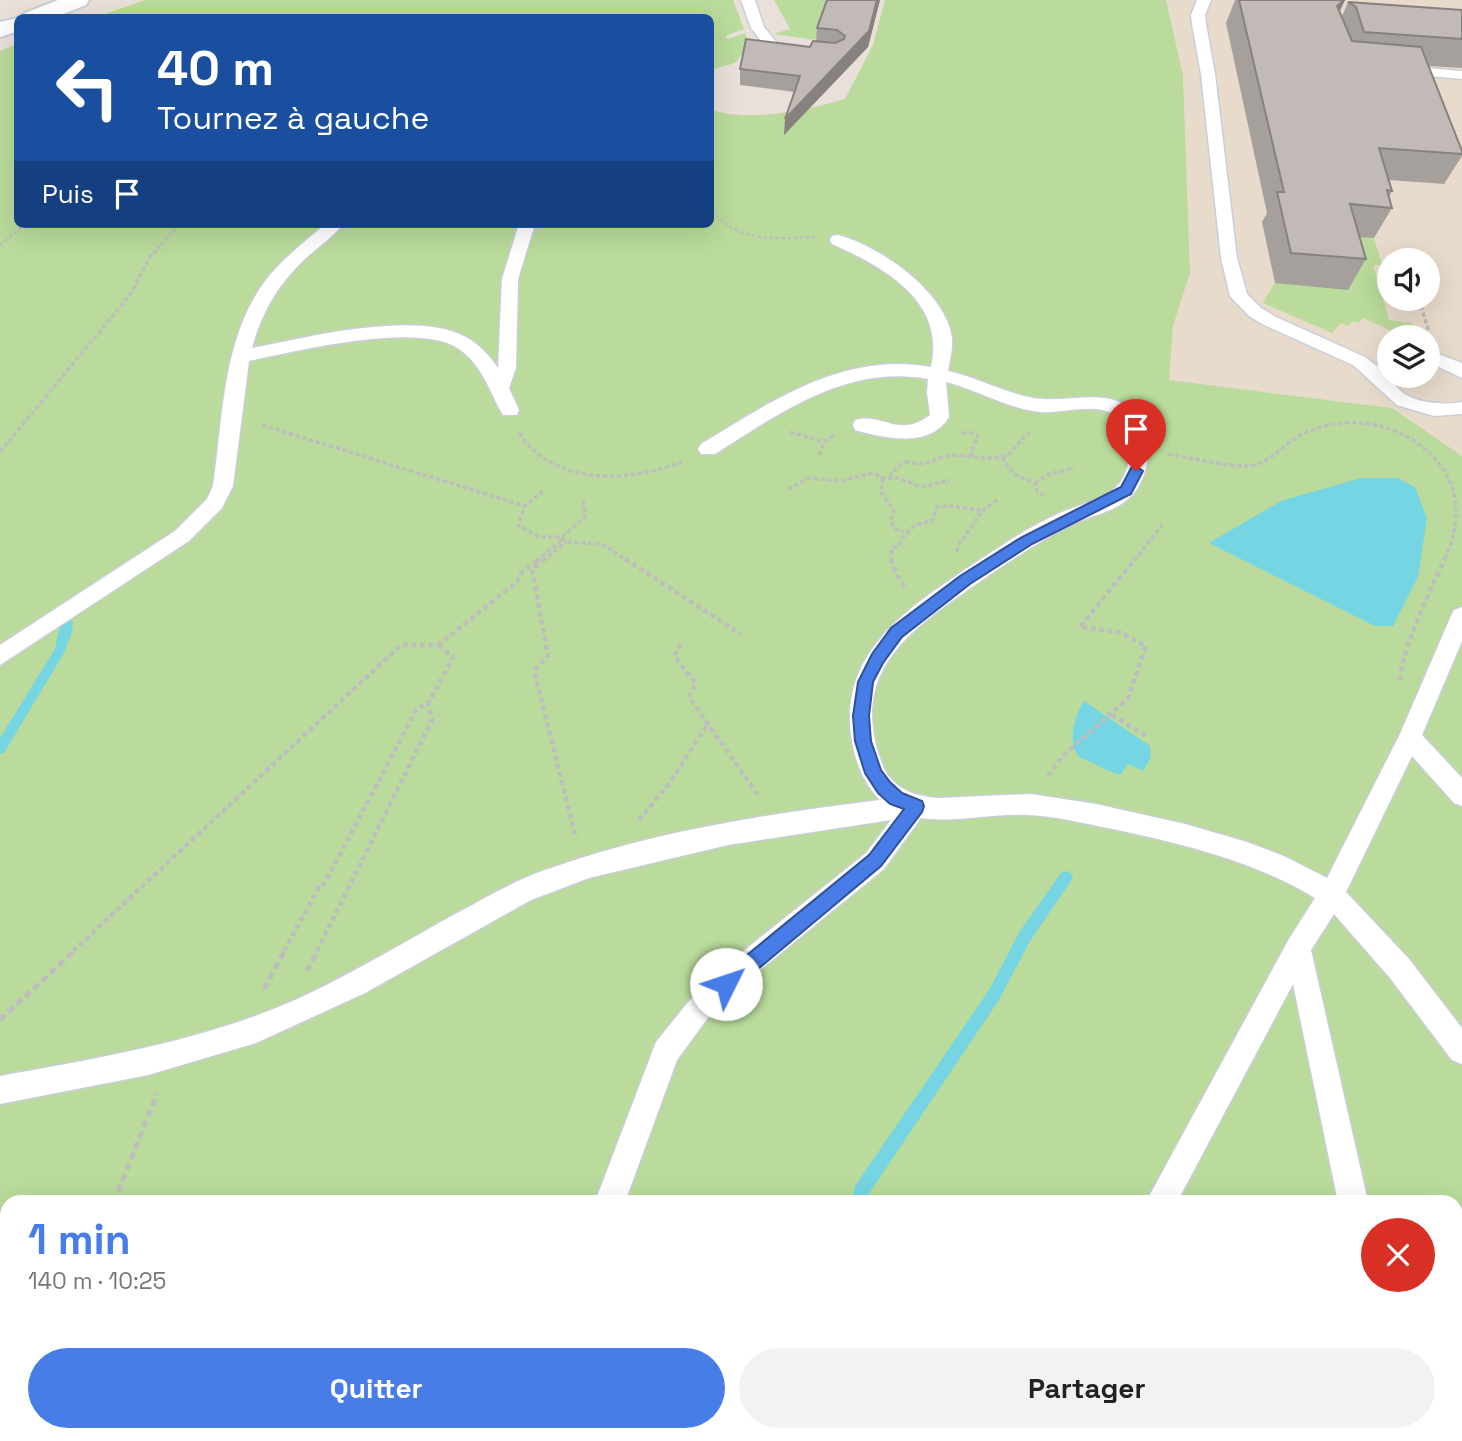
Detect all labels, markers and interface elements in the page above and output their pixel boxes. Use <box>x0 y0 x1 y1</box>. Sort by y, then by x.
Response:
text: 40 m <box>157 37 274 99</box>
icon: left <box>42 42 133 133</box>
text: Tournez à gauche <box>157 98 429 138</box>
icon: arrive <box>108 175 146 213</box>
text: Puis <box>42 177 94 211</box>
map controls <box>1377 248 1440 388</box>
button: sound <box>1377 248 1440 311</box>
button: layers <box>1377 325 1440 388</box>
pin <box>1106 399 1166 471</box>
icon: arrive <box>1117 410 1155 448</box>
position arrow <box>689 947 763 1021</box>
text: 1 min <box>28 1213 131 1266</box>
button: close <box>1361 1218 1435 1292</box>
text: 140 m · 10:25 <box>28 1266 166 1296</box>
button: Quitter <box>28 1348 725 1428</box>
button: Partager <box>739 1348 1435 1428</box>

